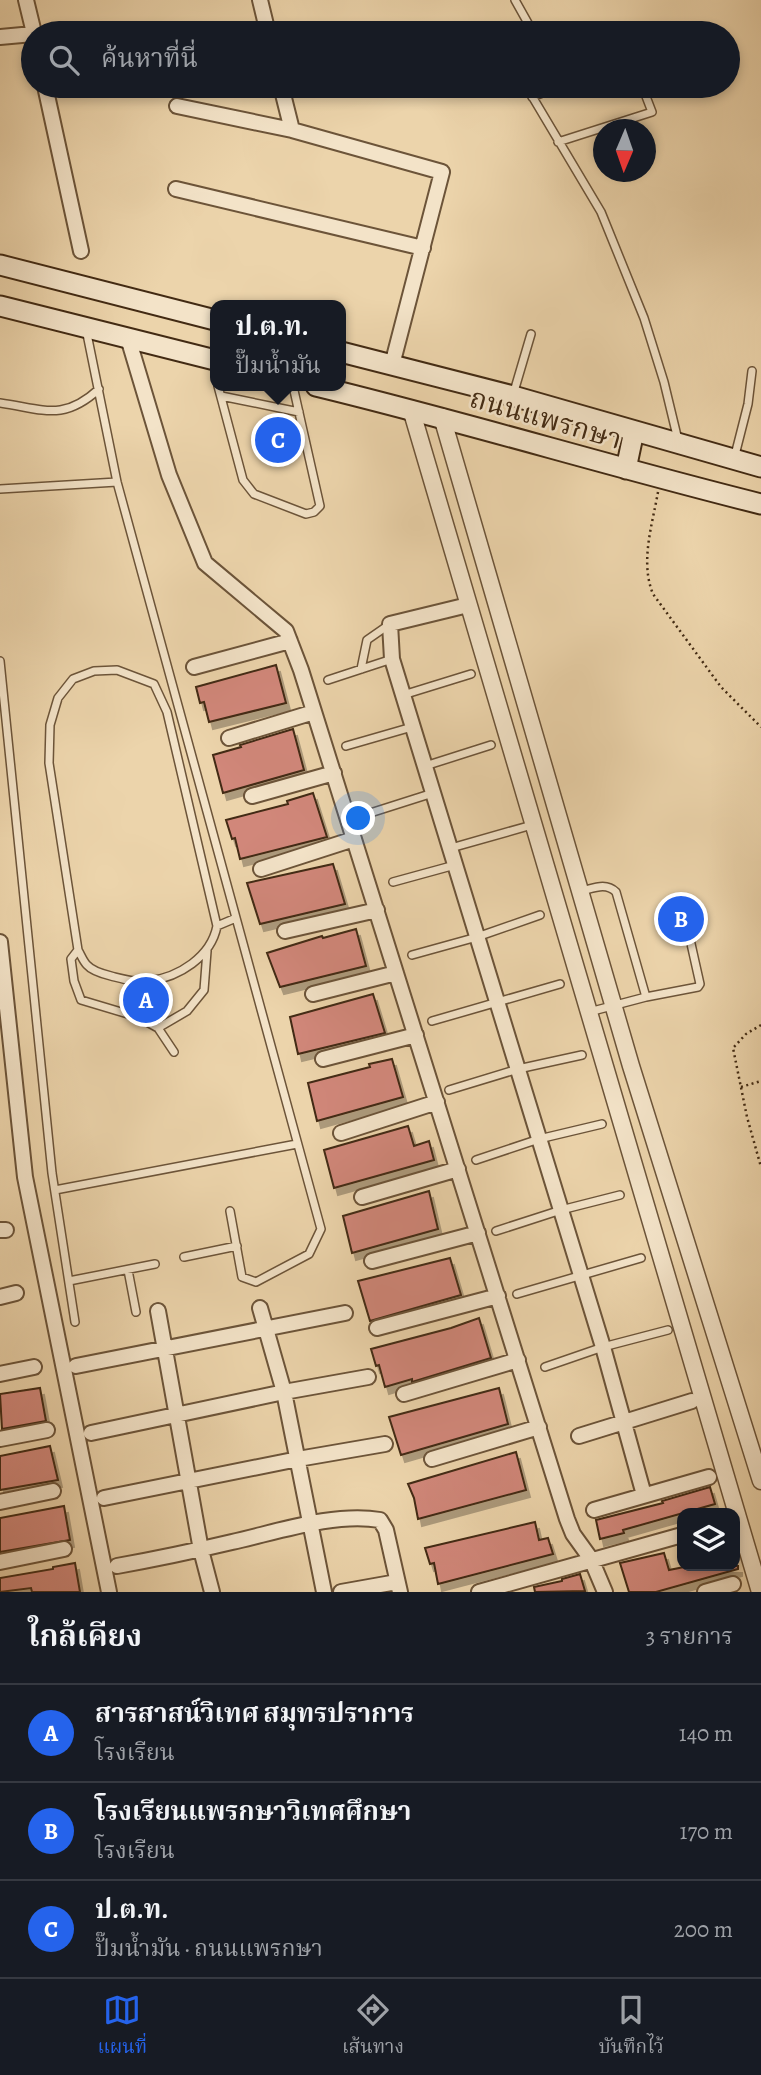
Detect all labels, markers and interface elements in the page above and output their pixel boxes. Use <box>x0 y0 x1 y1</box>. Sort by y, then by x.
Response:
search box <box>21 21 740 98</box>
icon: search <box>45 41 83 79</box>
text: ค้นหาที่นี่ <box>101 41 198 76</box>
north arrow <box>593 119 656 182</box>
popup <box>210 300 346 391</box>
text: ป.ต.ท. <box>235 309 309 344</box>
text: ปั๊มน้ำมัน <box>235 350 321 381</box>
street label: ถนนแพรกษา <box>465 379 626 459</box>
pin: C <box>255 414 301 466</box>
your location <box>341 801 375 835</box>
pin: B <box>658 893 704 945</box>
pin: A <box>123 974 169 1026</box>
map controls <box>677 1508 740 1571</box>
button: layers <box>677 1508 740 1571</box>
text: ใกล้เคียง <box>28 1616 142 1656</box>
text: 3 รายการ <box>646 1621 733 1652</box>
text: สารสาสน์วิเทศ สมุทรปราการ <box>95 1696 414 1731</box>
text: A <box>44 1718 58 1749</box>
text: 140 m <box>679 1718 733 1749</box>
text: โรงเรียน <box>95 1737 175 1768</box>
text: โรงเรียนแพรกษาวิเทศศึกษา <box>95 1794 411 1829</box>
text: B <box>44 1816 58 1847</box>
text: 170 m <box>680 1816 733 1847</box>
text: โรงเรียน <box>95 1835 175 1866</box>
text: ป.ต.ท. <box>95 1892 168 1927</box>
text: C <box>44 1914 58 1945</box>
text: 200 m <box>674 1914 733 1945</box>
text: ปั๊มน้ำมัน · ถนนแพรกษา <box>95 1933 323 1964</box>
tab: แผนที่ <box>97 1991 147 2063</box>
tab: เส้นทาง <box>342 1991 404 2063</box>
tab: บันทึกไว้ <box>599 1991 664 2063</box>

